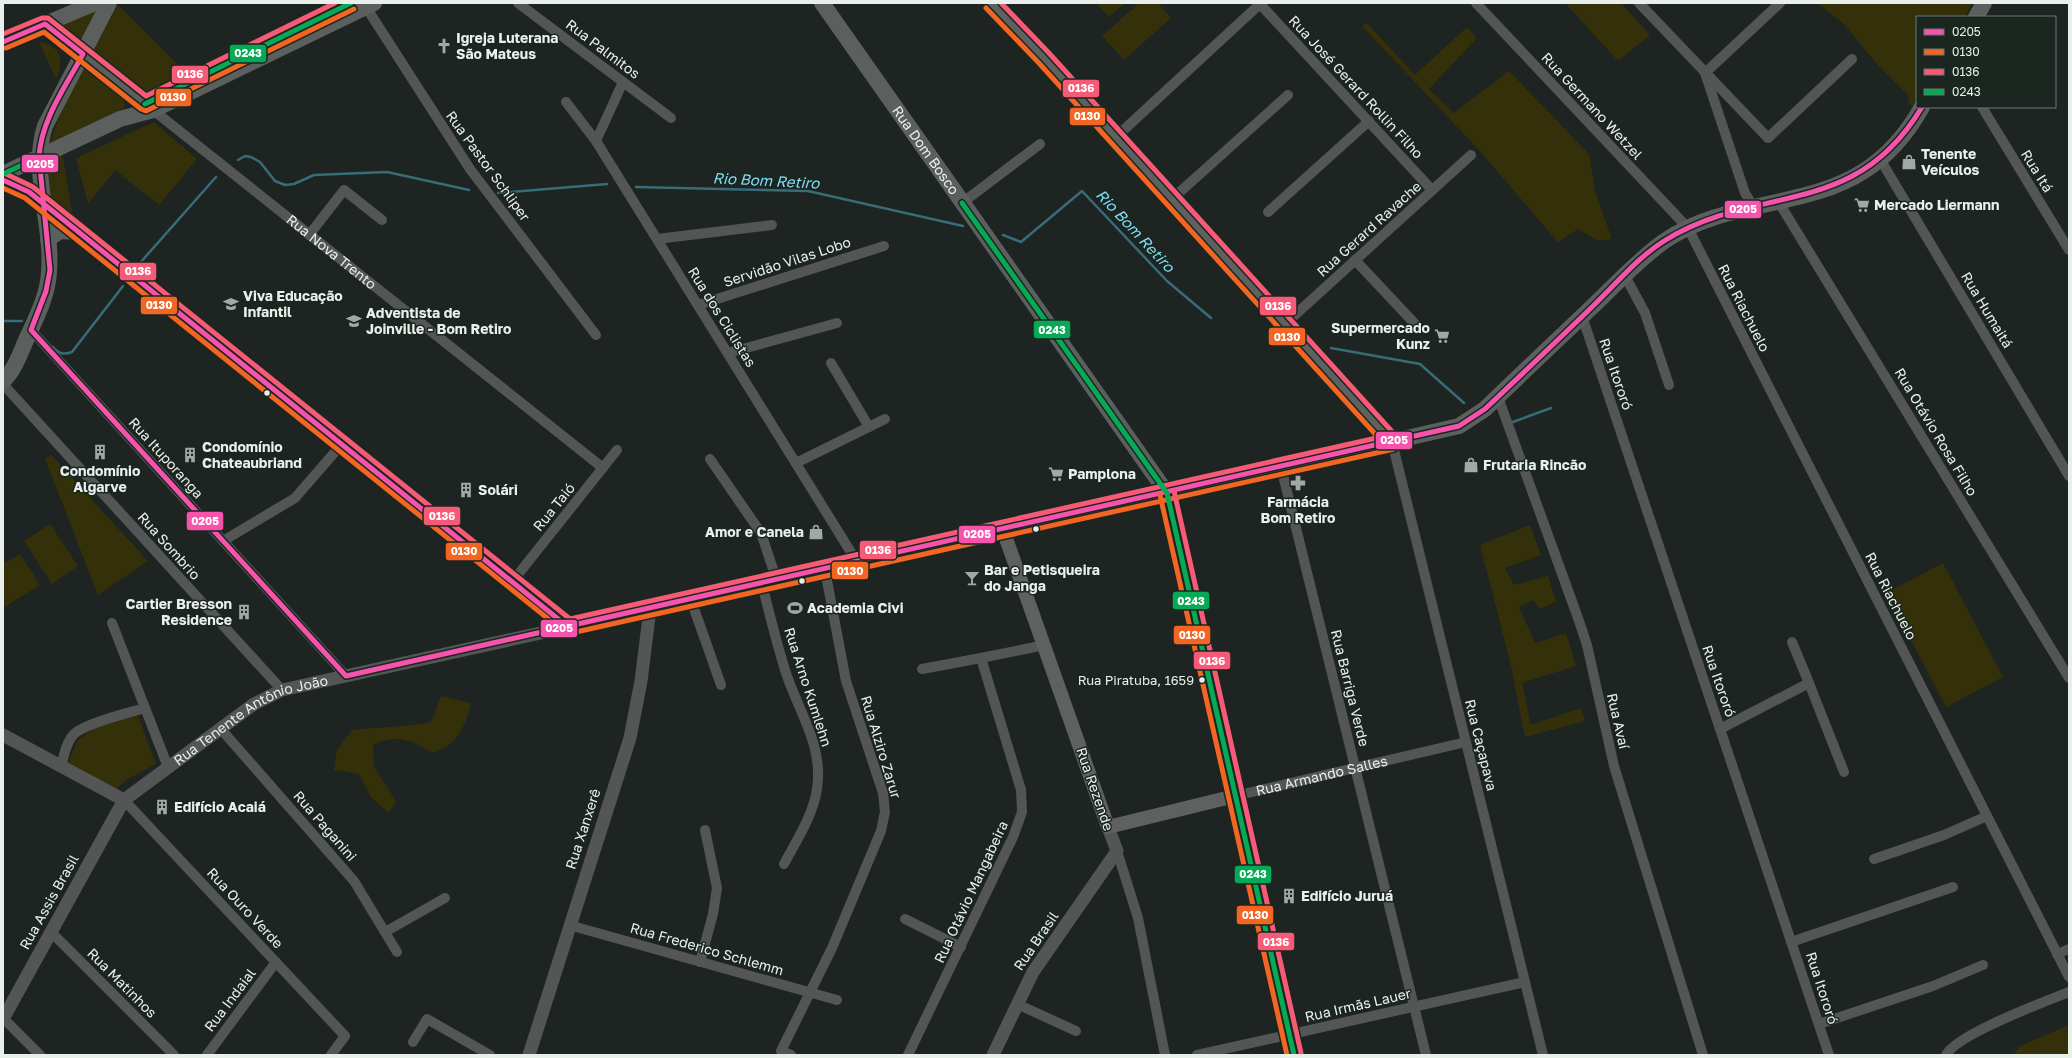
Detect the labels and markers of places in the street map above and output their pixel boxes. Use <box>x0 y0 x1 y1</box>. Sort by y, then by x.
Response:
place label: Igreja Luterana São Mateus <box>456 29 558 62</box>
church icon: Igreja Luterana São Mateus <box>435 37 453 55</box>
place label: Tenente Veículos <box>1921 145 1980 178</box>
shop icon: Tenente Veículos <box>1900 153 1918 171</box>
supermarket icon: Mercado Liermann <box>1853 196 1871 214</box>
place label: Mercado Liermann <box>1874 196 2000 213</box>
place label: Viva Educação Infantil <box>243 287 343 320</box>
school or university icon: Viva Educação Infantil <box>222 295 240 313</box>
place label: Adventista de Joinville - Bom Retiro <box>366 304 511 337</box>
school or university icon: Adventista de Joinville - Bom Retiro <box>345 312 363 330</box>
place label: Supermercado Kunz <box>1331 319 1430 352</box>
supermarket icon: Supermercado Kunz <box>1433 327 1451 345</box>
unlabelled marker <box>262 388 272 398</box>
place label: Condomínio Chateaubriand <box>202 438 302 471</box>
building icon: Condomínio Algarve <box>91 443 109 461</box>
building icon: Condomínio Chateaubriand <box>181 446 199 464</box>
shop icon: Frutaria Rincão <box>1462 456 1480 474</box>
place label: Frutaria Rincão <box>1483 456 1586 473</box>
place label: Condomínio Algarve <box>60 462 140 495</box>
supermarket icon: Pamplona <box>1047 465 1065 483</box>
place label: Pamplona <box>1068 465 1136 482</box>
pharmacy icon: Farmácia Bom Retiro <box>1289 474 1307 492</box>
building icon: Solári <box>457 481 475 499</box>
place label: Solári <box>478 481 518 498</box>
place label: Farmácia Bom Retiro <box>1261 493 1335 526</box>
place label: Amor e Canela <box>705 523 804 540</box>
shop icon: Amor e Canela <box>807 523 825 541</box>
unlabelled marker <box>1031 524 1041 534</box>
place label: Bar e Petisqueira do Janga <box>984 561 1100 594</box>
bar icon: Bar e Petisqueira do Janga <box>963 569 981 587</box>
unlabelled marker <box>797 576 807 586</box>
place label: Cartier Bresson Residence <box>126 595 232 628</box>
sports icon: Academia Civi <box>786 599 804 617</box>
place label: Academia Civi <box>807 599 904 616</box>
building icon: Cartier Bresson Residence <box>235 603 253 621</box>
place label: Rua Piratuba, 1659 <box>1078 672 1194 688</box>
marker: Rua Piratuba, 1659 <box>1197 675 1207 685</box>
building icon: Edifício Acaiá <box>153 798 171 816</box>
place label: Edifício Acaiá <box>174 798 266 815</box>
building icon: Edifício Juruá <box>1280 887 1298 905</box>
place label: Edifício Juruá <box>1301 887 1393 904</box>

